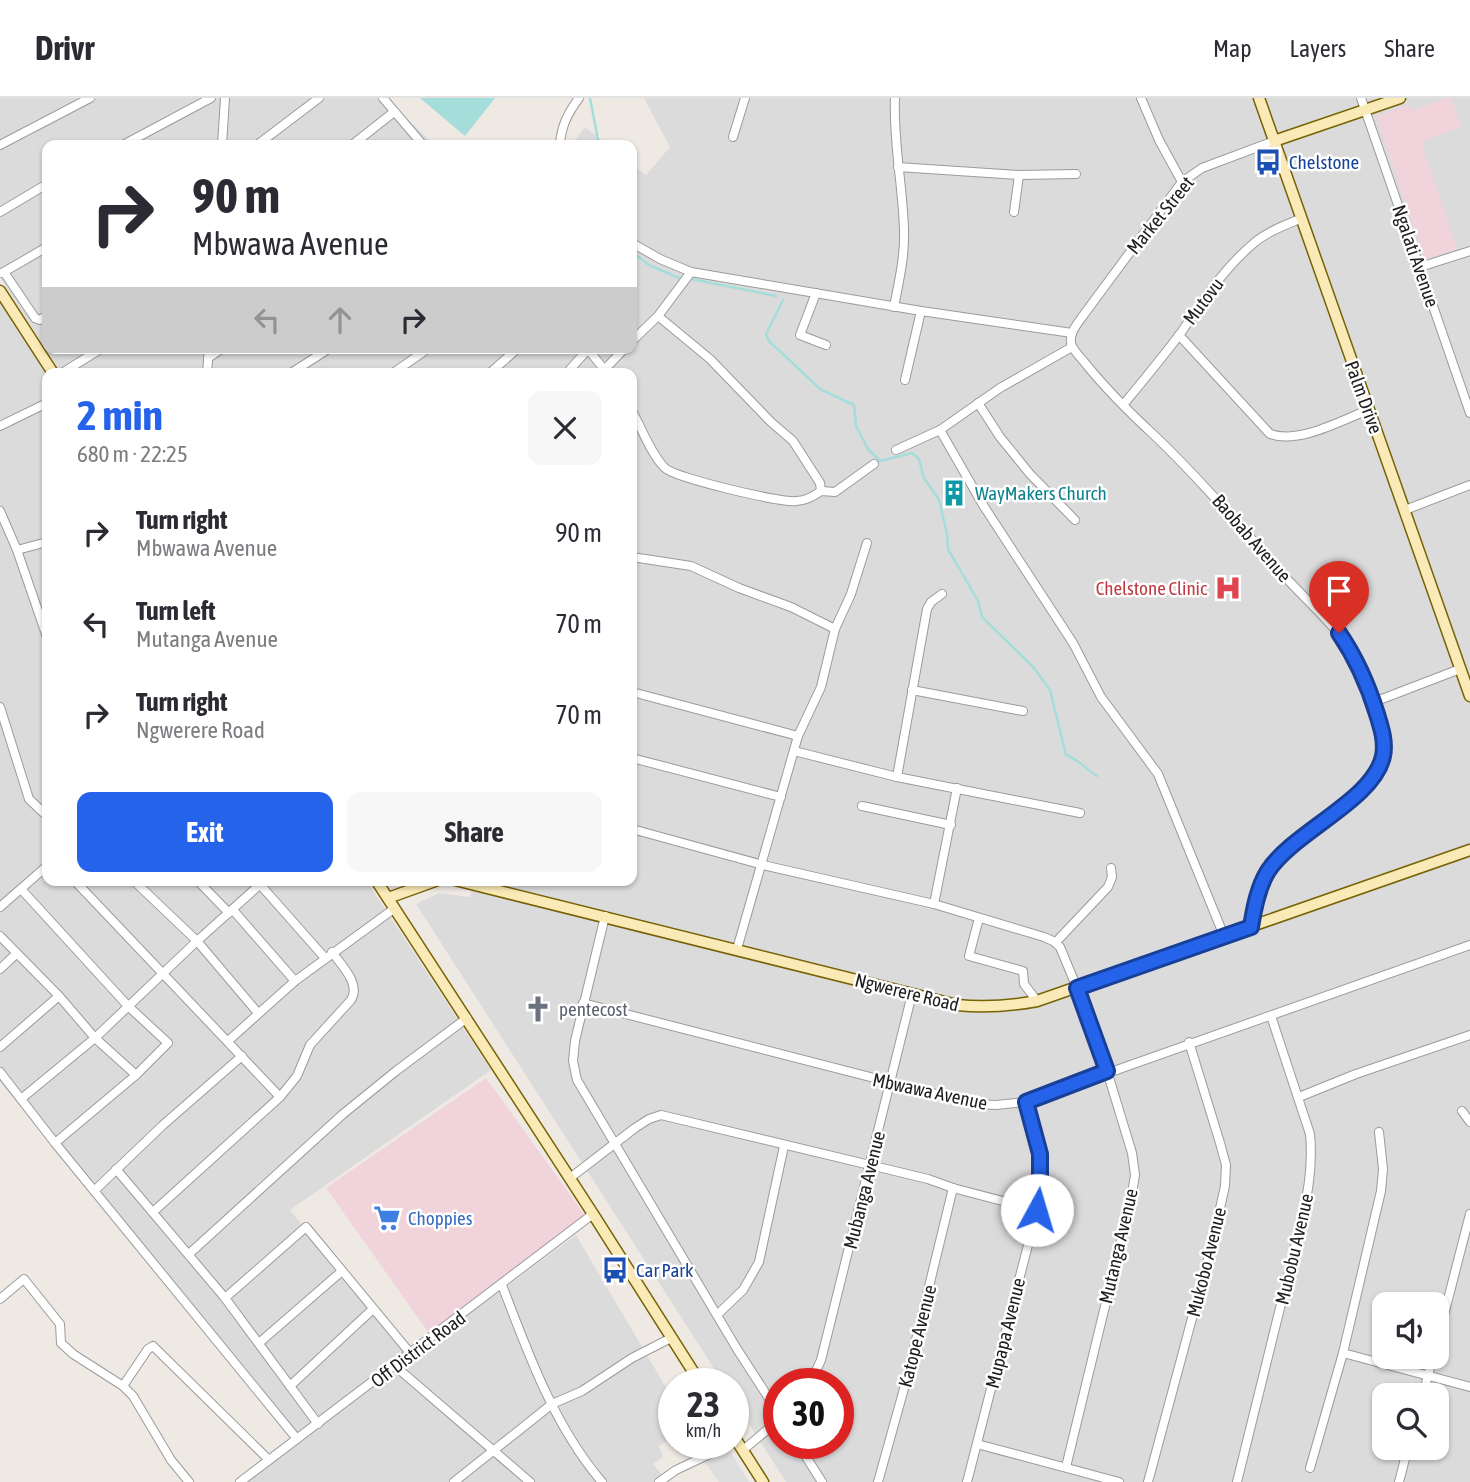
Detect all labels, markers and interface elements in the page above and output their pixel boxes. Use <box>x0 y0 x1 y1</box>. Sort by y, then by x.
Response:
text: Drivr <box>35 29 94 67</box>
text: Map <box>1213 35 1252 62</box>
text: Layers <box>1290 35 1346 62</box>
text: Share <box>1384 35 1435 62</box>
bus stop icon: Chelstone <box>1253 147 1283 177</box>
place label: Chelstone <box>1289 151 1359 173</box>
text: 90 m <box>192 167 280 223</box>
icon: right <box>77 168 168 259</box>
street label: Market Street <box>1122 172 1198 258</box>
street label: Ngalati Avenue <box>1388 202 1444 310</box>
text: Mbwawa Avenue <box>192 225 389 262</box>
street label: Mutovu <box>1178 273 1228 329</box>
icon: left <box>248 301 286 339</box>
icon: ahead <box>321 301 359 339</box>
icon: right <box>394 301 432 339</box>
street label: Palm Drive <box>1341 358 1387 436</box>
text: 2 min <box>77 391 163 439</box>
button: close <box>528 391 602 465</box>
text: 680 m · 22:25 <box>77 441 188 467</box>
building icon: WayMakers Church <box>939 478 969 508</box>
place label: WayMakers Church <box>975 482 1107 504</box>
street label: Baobab Avenue <box>1208 490 1296 586</box>
text: Turn right <box>136 505 227 535</box>
icon: right <box>77 514 115 552</box>
text: 90 m <box>555 518 602 548</box>
text: Mbwawa Avenue <box>136 535 277 561</box>
pin <box>1309 561 1369 633</box>
icon: arrive <box>1320 572 1358 610</box>
hospital icon: Chelstone Clinic <box>1213 573 1243 603</box>
place label: Chelstone Clinic <box>1096 577 1208 599</box>
text: Turn left <box>136 596 216 626</box>
icon: left <box>77 605 115 643</box>
text: 70 m <box>555 609 602 639</box>
text: Mutanga Avenue <box>136 626 278 652</box>
text: Turn right <box>136 687 227 717</box>
icon: right <box>77 696 115 734</box>
text: 70 m <box>555 700 602 730</box>
text: Ngwerere Road <box>136 717 265 743</box>
button: Exit <box>77 792 333 872</box>
button: Share <box>347 792 602 872</box>
street label: Ngwerere Road <box>853 968 961 1016</box>
church icon: pentecost <box>523 994 553 1024</box>
place label: pentecost <box>559 998 628 1020</box>
street label: Mbwawa Avenue <box>871 1068 989 1114</box>
street label: Mubanga Avenue <box>839 1129 889 1251</box>
position arrow <box>1000 1173 1074 1247</box>
street label: Mutanga Avenue <box>1094 1186 1142 1306</box>
street label: Mubobu Avenue <box>1271 1191 1317 1307</box>
supermarket icon: Choppies <box>372 1203 402 1233</box>
street label: Mukobo Avenue <box>1182 1205 1230 1319</box>
place label: Choppies <box>408 1207 473 1229</box>
bus stop icon: Car Park <box>600 1255 630 1285</box>
place label: Car Park <box>636 1259 694 1281</box>
street label: Mupapa Avenue <box>981 1276 1029 1390</box>
street label: Katope Avenue <box>894 1282 940 1390</box>
map controls <box>1372 1292 1449 1460</box>
button: sound <box>1372 1292 1449 1369</box>
street label: Off District Road <box>366 1306 470 1392</box>
speed limit sign: 30 <box>763 1368 854 1459</box>
button: search <box>1372 1383 1449 1460</box>
text: 23 <box>687 1384 720 1424</box>
text: km/h <box>686 1420 721 1441</box>

